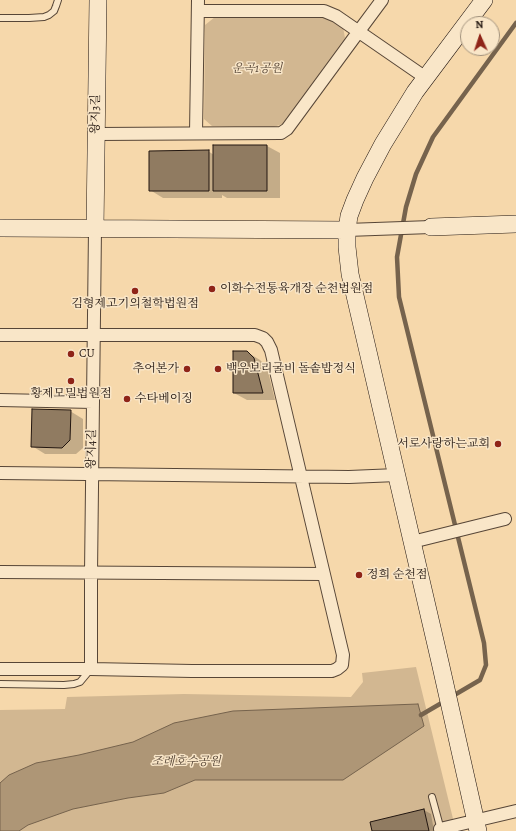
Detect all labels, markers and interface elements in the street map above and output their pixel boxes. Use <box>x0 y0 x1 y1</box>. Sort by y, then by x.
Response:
north arrow <box>460 16 500 56</box>
text: N <box>475 17 484 32</box>
park label: 운곡1공원 <box>232 62 282 76</box>
street label: 왕지3길 <box>88 94 104 134</box>
place label: 이화수전통육개장 순천법원점 <box>220 282 373 296</box>
marker: 이화수전통육개장 순천법원점 <box>207 284 217 294</box>
marker: 김형제고기의철학법원점 <box>130 286 140 296</box>
place label: 김형제고기의철학법원점 <box>71 297 199 311</box>
place label: CU <box>79 347 95 361</box>
marker: CU <box>66 349 76 359</box>
place label: 추어본가 <box>133 362 179 376</box>
place label: 백우보리굴비 돌솥밥정식 <box>226 362 356 376</box>
marker: 추어본가 <box>182 364 192 374</box>
marker: 백우보리굴비 돌솥밥정식 <box>213 364 223 374</box>
marker: 황제모밀법원점 <box>66 376 76 386</box>
place label: 황제모밀법원점 <box>30 387 112 401</box>
place label: 수타베이징 <box>135 392 193 406</box>
marker: 수타베이징 <box>122 394 132 404</box>
street label: 왕지4길 <box>84 429 100 469</box>
place label: 서로사랑하는교회 <box>397 437 490 451</box>
marker: 서로사랑하는교회 <box>493 439 503 449</box>
place label: 정희 순천점 <box>367 568 427 582</box>
marker: 정희 순천점 <box>354 570 364 580</box>
park label: 조례호수공원 <box>151 755 221 769</box>

